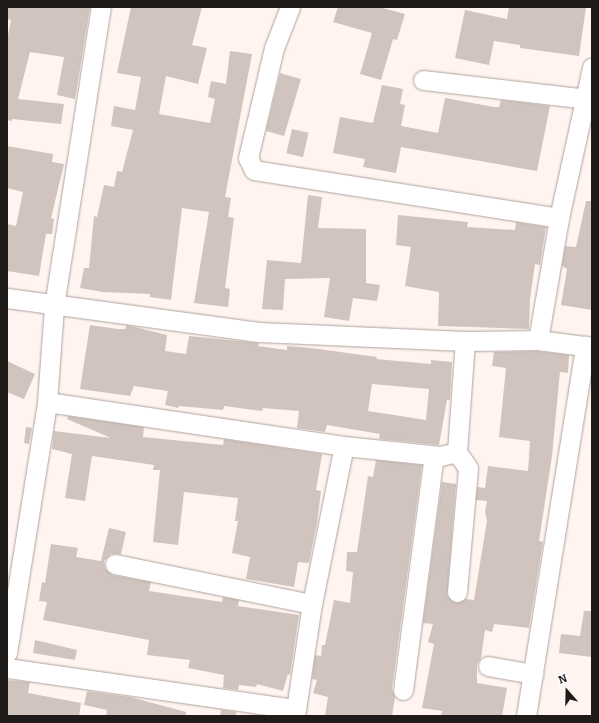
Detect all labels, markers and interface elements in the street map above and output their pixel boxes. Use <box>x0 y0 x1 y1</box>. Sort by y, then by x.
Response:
north arrow <box>547 671 587 711</box>
text: N <box>557 672 569 687</box>

